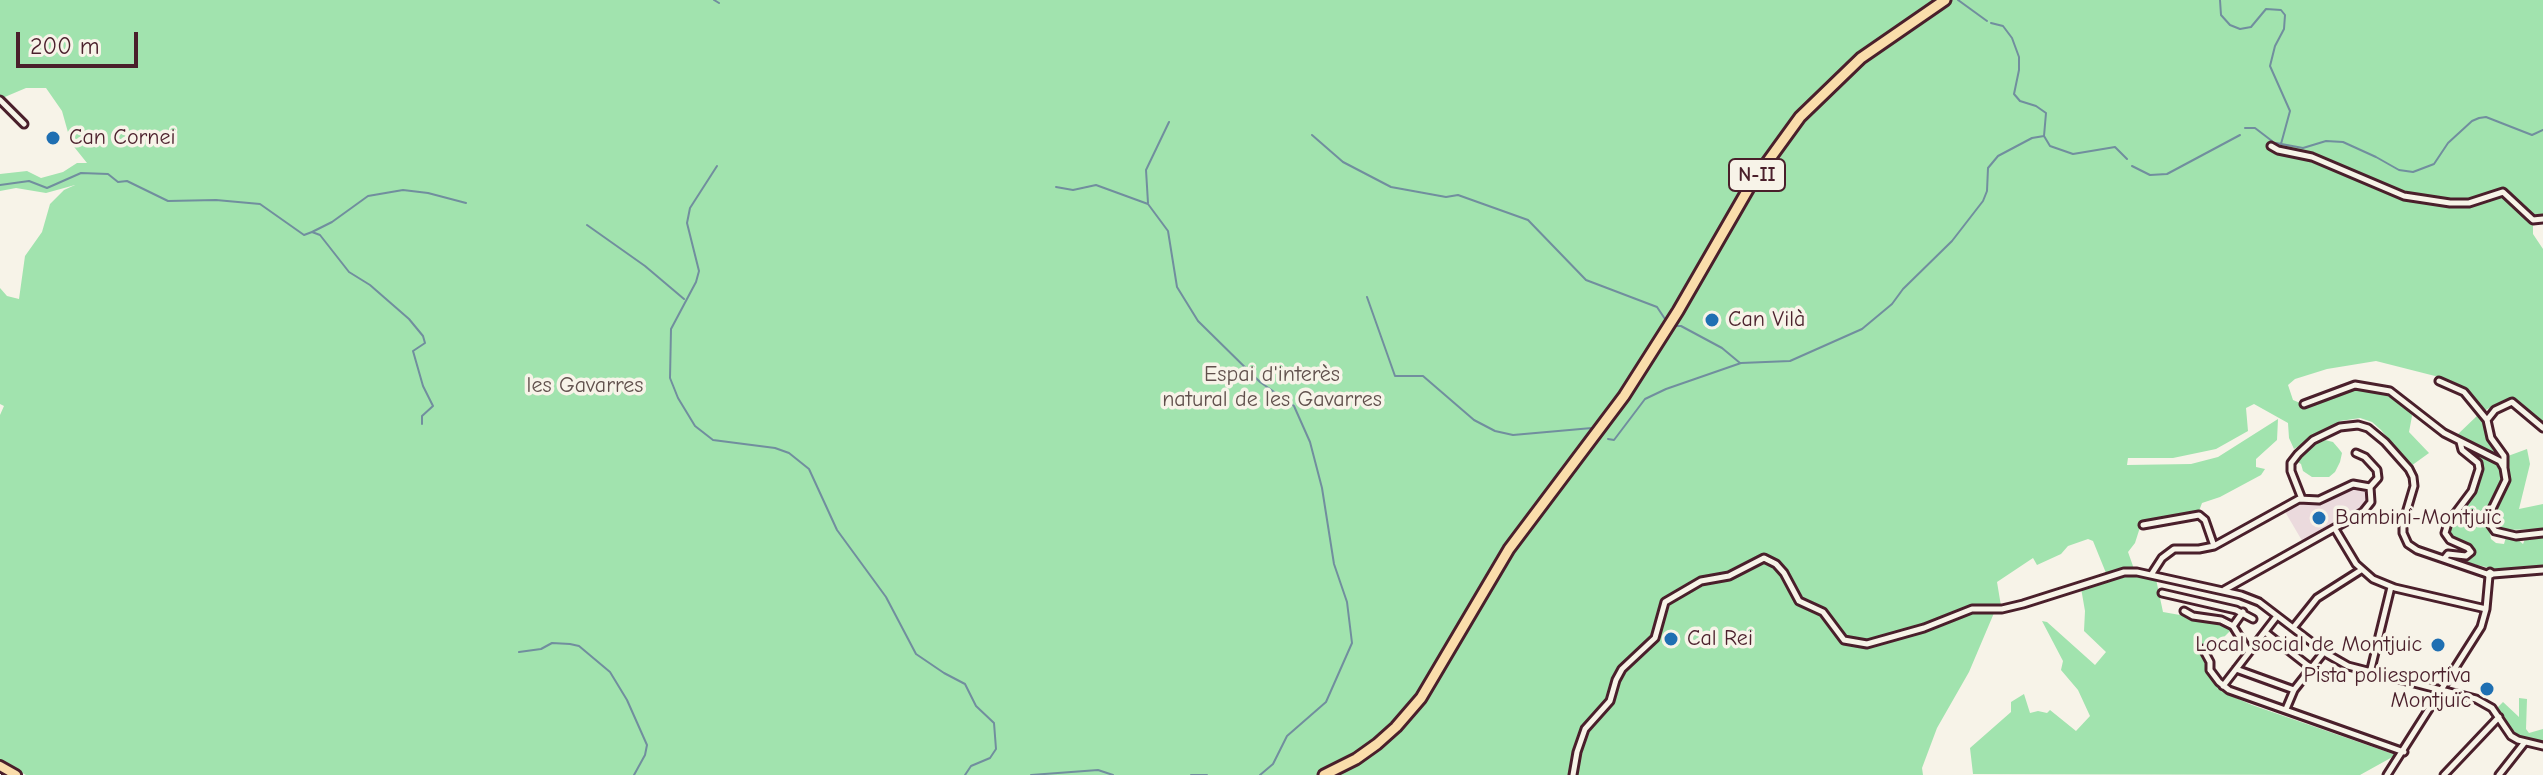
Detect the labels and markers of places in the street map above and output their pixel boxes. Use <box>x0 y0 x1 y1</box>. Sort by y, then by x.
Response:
place label: Can Cornei <box>69 125 175 151</box>
marker: Can Cornei <box>44 129 62 147</box>
place label: Can Vilà <box>1728 307 1805 333</box>
marker: Can Vilà <box>1703 311 1721 329</box>
place label: Bambini-Montjuïc <box>2335 505 2502 531</box>
marker: Bambini-Montjuïc <box>2310 509 2328 527</box>
place label: Cal Rei <box>1687 626 1753 652</box>
marker: Cal Rei <box>1662 630 1680 648</box>
place label: Local social de Montjuic <box>2195 632 2422 658</box>
marker: Local social de Montjuic <box>2429 636 2447 654</box>
place label: Pista poliesportiva Montjuïc <box>2303 663 2471 714</box>
marker: Pista poliesportiva Montjuïc <box>2478 680 2496 698</box>

